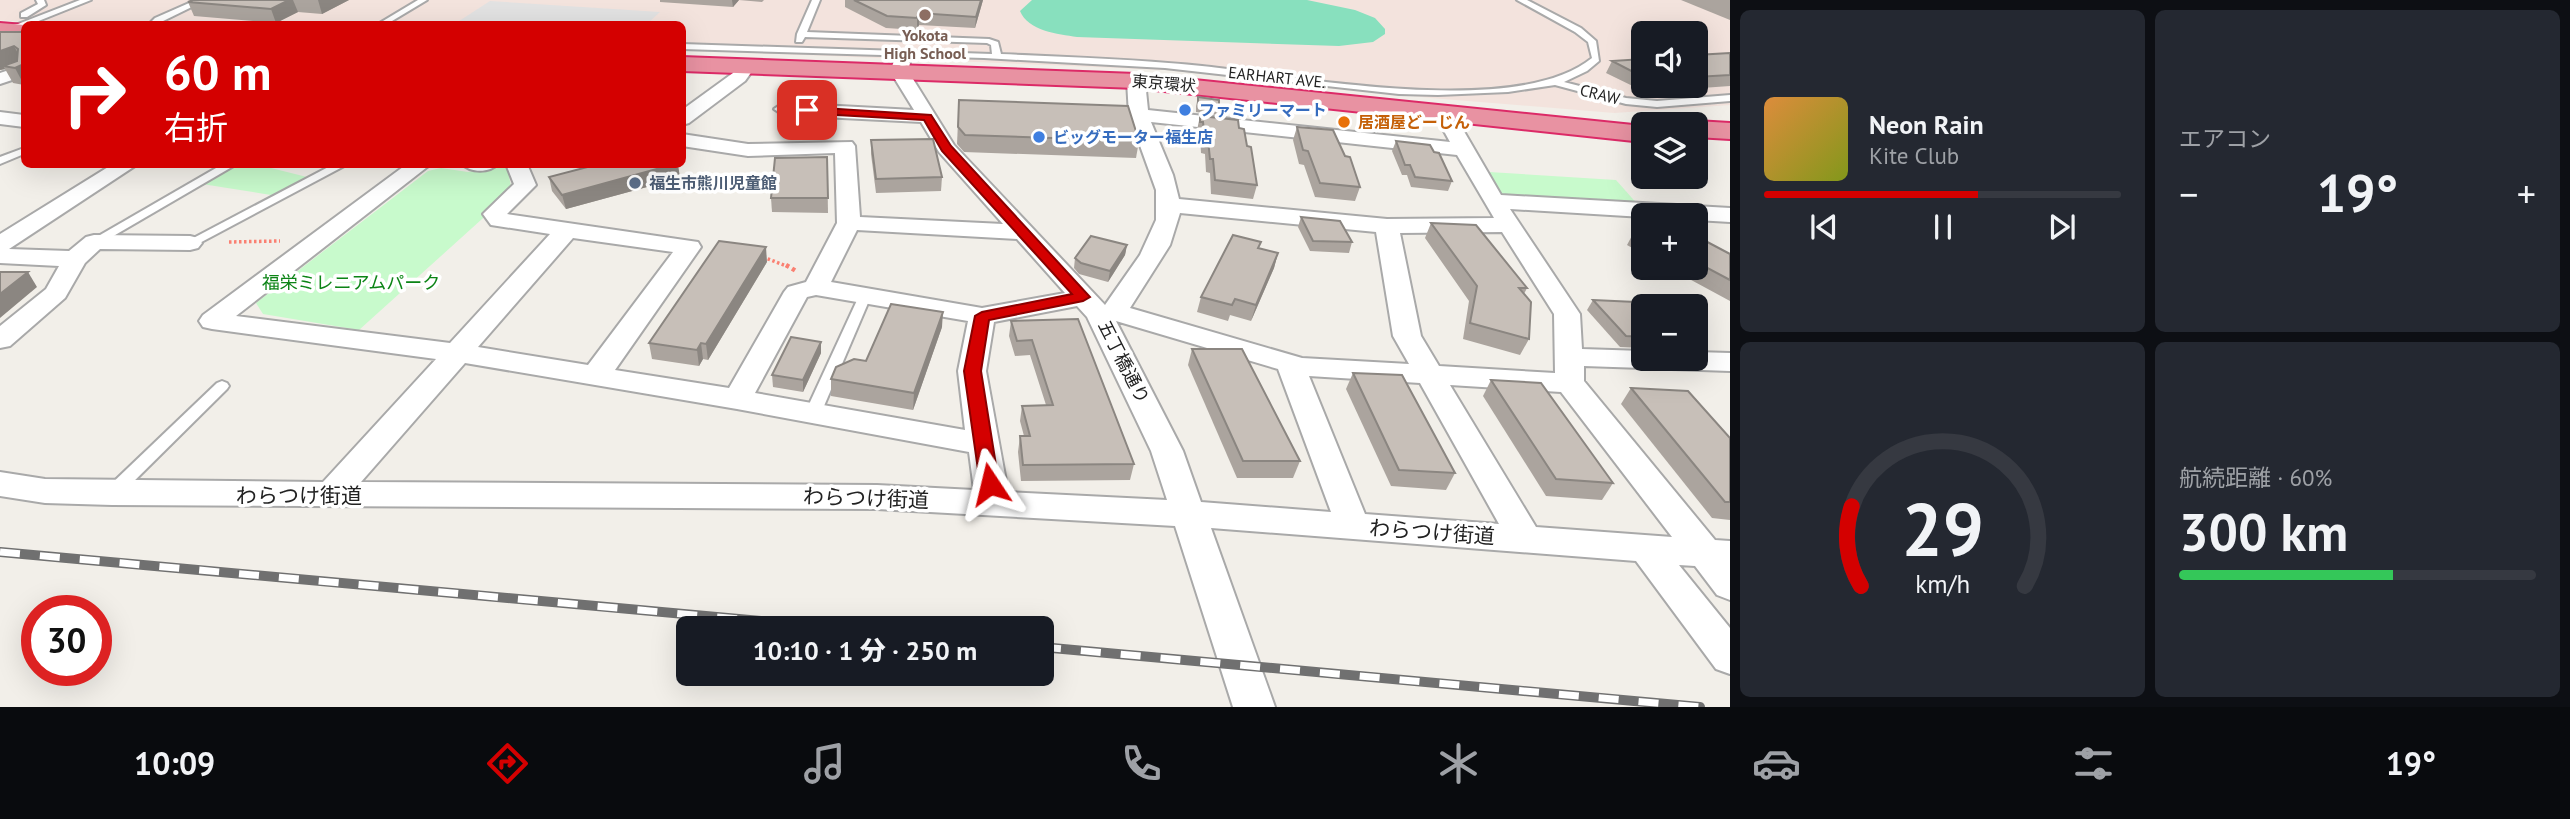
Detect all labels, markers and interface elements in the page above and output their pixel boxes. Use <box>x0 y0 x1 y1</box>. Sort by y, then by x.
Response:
marker: Yokota High School <box>917 7 933 23</box>
map controls <box>1631 21 1708 371</box>
button: sound <box>1631 21 1708 98</box>
place label: Yokota High School <box>884 25 966 63</box>
text: 60 m <box>164 40 271 104</box>
icon: right <box>49 49 140 140</box>
street label: EARHART AVE. <box>1227 62 1327 92</box>
street label: 東京環状 <box>1131 70 1197 96</box>
street label: CRAW <box>1578 79 1623 109</box>
pin <box>777 80 837 140</box>
icon: arrive <box>788 91 826 129</box>
place label: ファミリーマート <box>1199 100 1327 120</box>
marker: ファミリーマート <box>1177 102 1193 118</box>
text: 右折 <box>164 106 228 148</box>
text: Neon Rain <box>1869 108 1984 141</box>
place label: 居酒屋どーじん <box>1358 112 1470 132</box>
button: layers <box>1631 112 1708 189</box>
marker: 居酒屋どーじん <box>1336 114 1352 130</box>
text: エアコン <box>2179 124 2271 153</box>
place label: ビッグモーター福生店 <box>1053 127 1213 147</box>
marker: ビッグモーター福生店 <box>1031 129 1047 145</box>
text: Kite Club <box>1869 141 1959 170</box>
text: 19° <box>2317 159 2398 226</box>
text: − <box>2179 169 2198 218</box>
text: + <box>2517 169 2536 218</box>
place label: 福生市熊川児童館 <box>649 173 777 193</box>
marker: 福生市熊川児童館 <box>627 175 643 191</box>
button: + <box>1631 203 1708 280</box>
icon: previous <box>1805 208 1843 246</box>
icon: pause <box>1924 208 1962 246</box>
icon: next <box>2043 208 2081 246</box>
park label: 福栄ミレニアムパーク <box>262 271 440 294</box>
button: − <box>1631 294 1708 371</box>
street label: 五丁橋通り <box>1093 317 1155 407</box>
position arrow <box>953 447 1027 521</box>
text: 航続距離 · 60% <box>2179 463 2332 492</box>
street label: わらつけ街道 <box>236 482 362 509</box>
street label: わらつけ街道 <box>803 482 929 514</box>
text: 29 <box>1901 482 1984 576</box>
text: 300 km <box>2179 498 2348 565</box>
street label: わらつけ街道 <box>1368 514 1496 550</box>
text: km/h <box>1915 567 1970 599</box>
speed limit sign: 30 <box>21 595 112 686</box>
text: 10:10 · 1 分 · 250 m <box>753 634 977 667</box>
icon: directions <box>483 739 532 788</box>
icon: music <box>800 739 849 788</box>
icon: phone <box>1117 739 1166 788</box>
icon: climate <box>1434 739 1483 788</box>
icon: car <box>1752 739 1801 788</box>
icon: filters <box>2069 739 2118 788</box>
text: 10:09 <box>134 742 215 784</box>
text: 19° <box>2386 742 2436 784</box>

